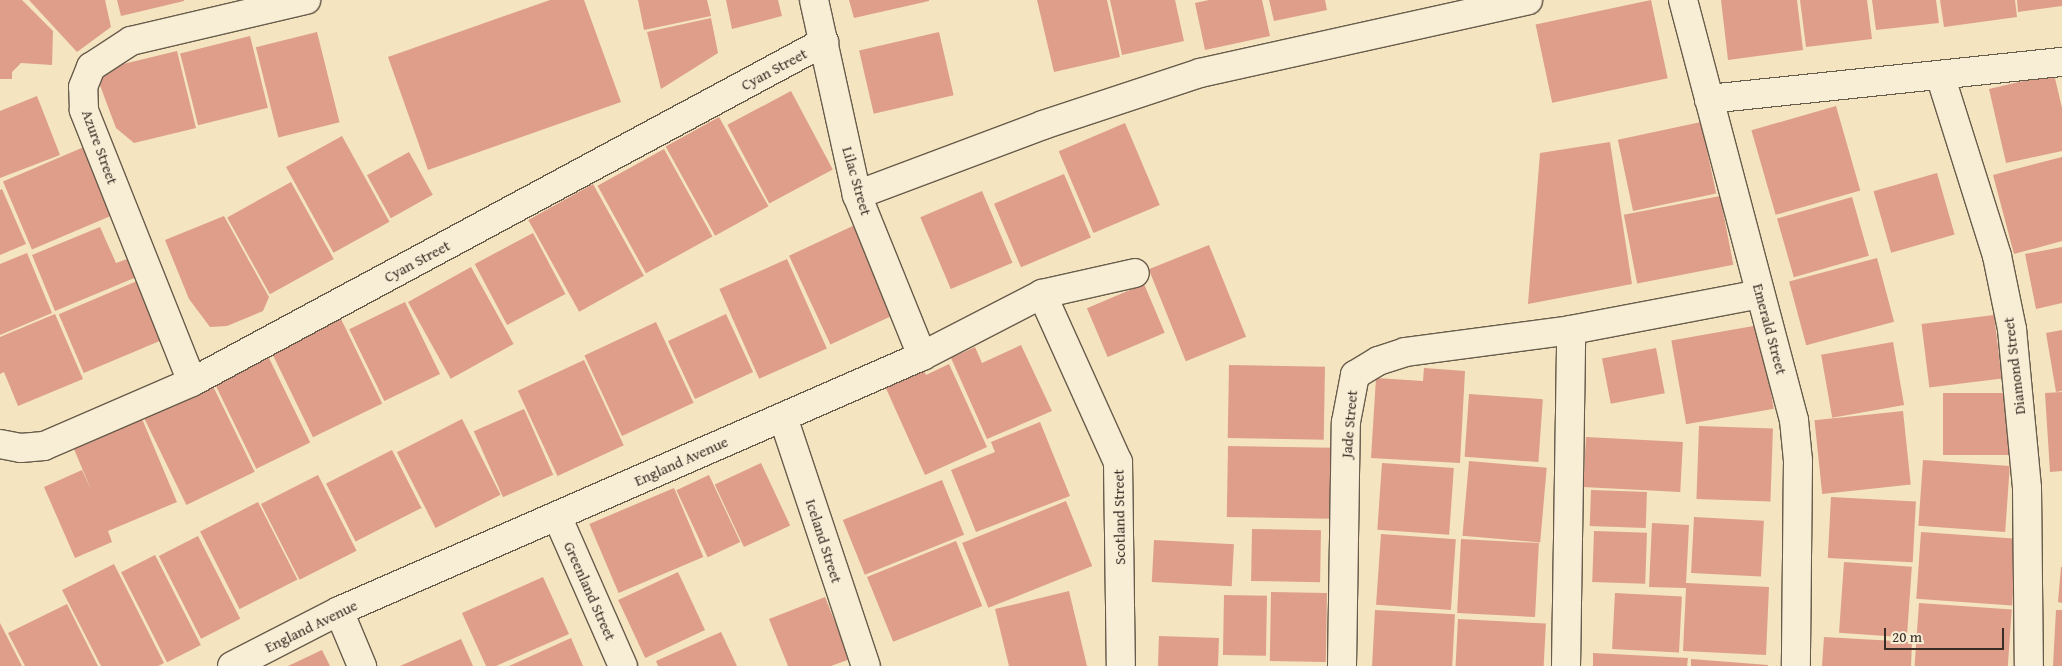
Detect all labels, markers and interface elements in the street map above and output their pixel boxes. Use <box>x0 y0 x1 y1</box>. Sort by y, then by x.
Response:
street label: Cyan Street <box>738 44 810 94</box>
street label: Azure Street <box>78 107 122 187</box>
street label: Lilac Street <box>839 145 875 217</box>
street label: Cyan Street <box>381 236 453 286</box>
street label: Emerald Street <box>1749 282 1791 376</box>
street label: Diamond Street <box>1999 316 2029 416</box>
street label: Jade Street <box>1337 389 1361 459</box>
street label: England Avenue <box>631 432 731 490</box>
street label: Scotland Street <box>1109 469 1129 565</box>
street label: Iceland Street <box>802 497 846 585</box>
street label: Greenland Street <box>560 539 620 643</box>
street label: England Avenue <box>262 596 360 656</box>
scale bar <box>1887 618 2007 650</box>
text: 20 m <box>1892 626 1922 647</box>

